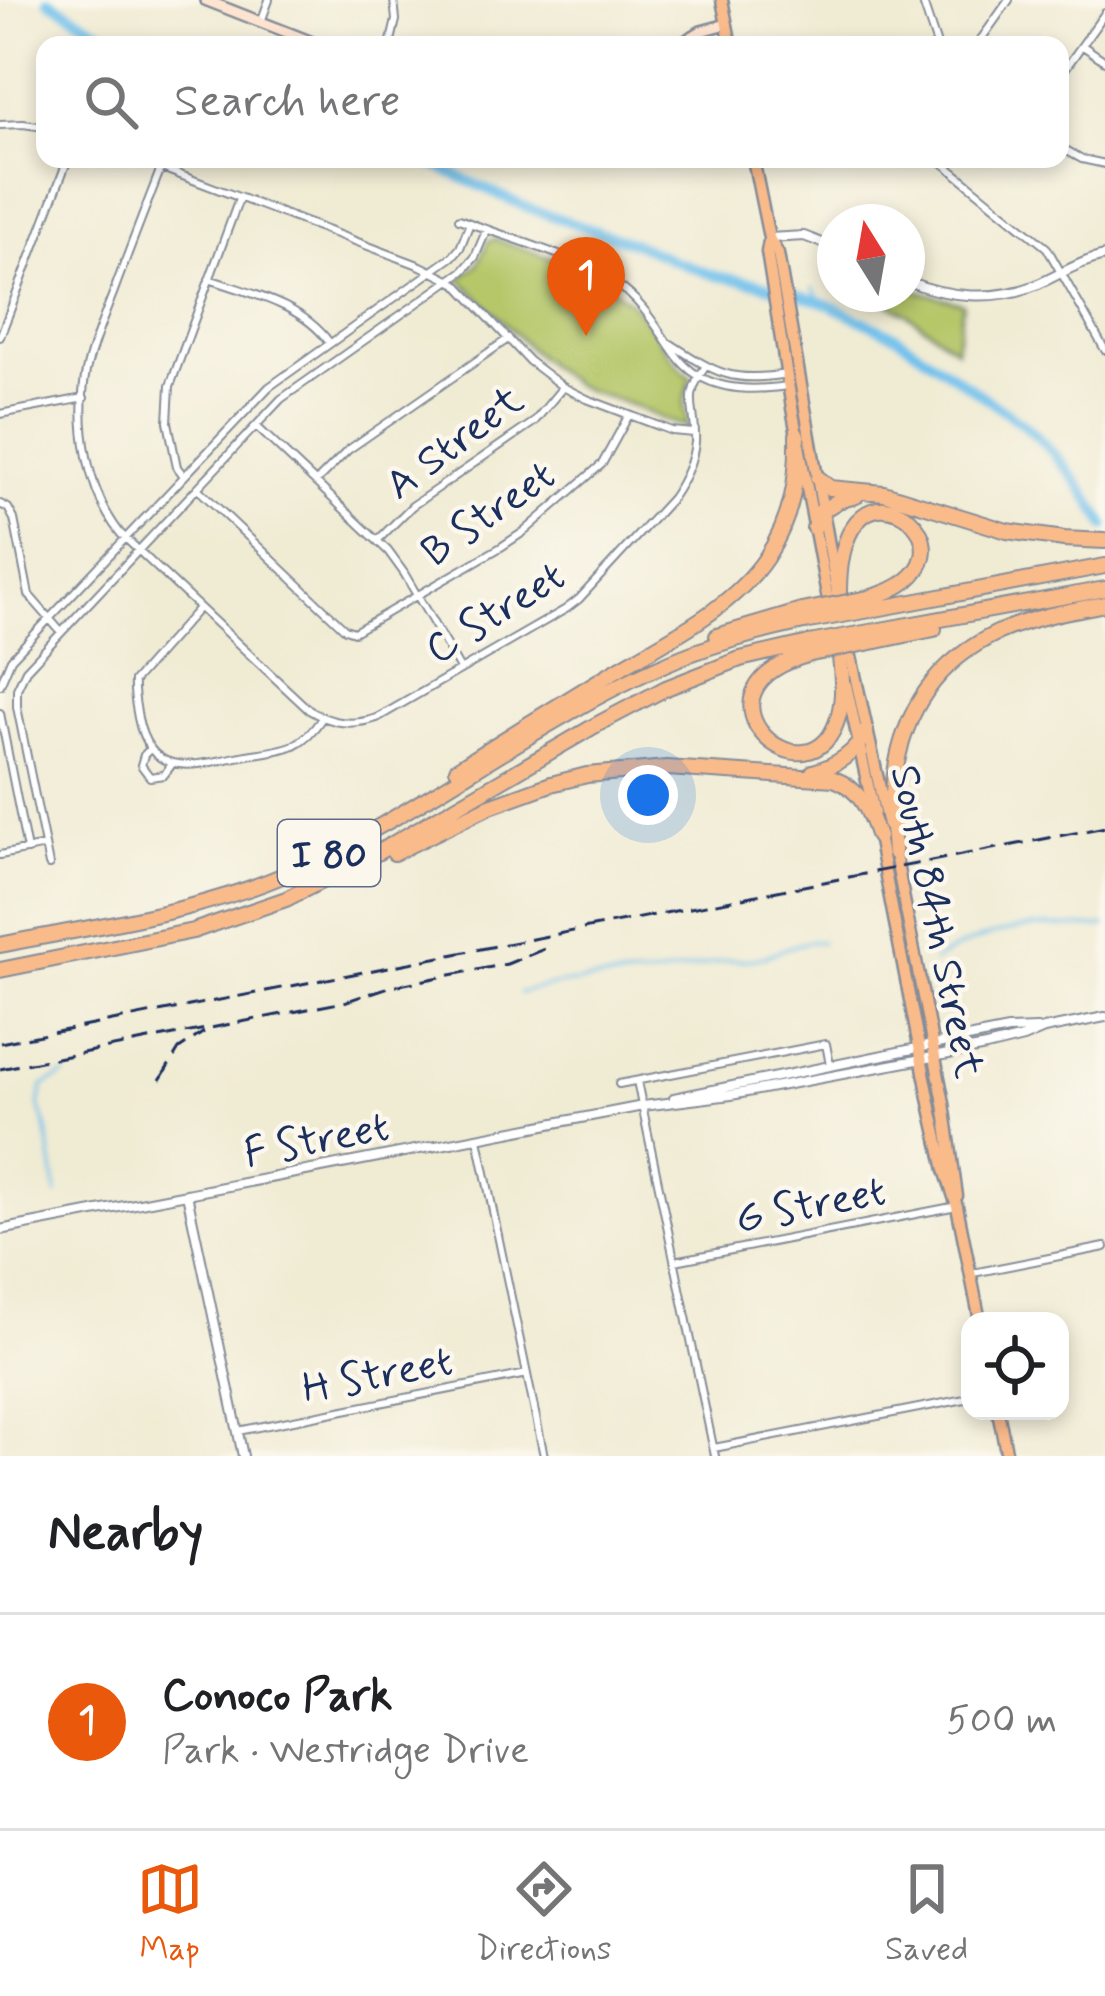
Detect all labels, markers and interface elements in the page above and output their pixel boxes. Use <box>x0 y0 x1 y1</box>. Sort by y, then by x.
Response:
search box <box>36 36 1069 168</box>
icon: search <box>78 69 144 135</box>
text: Search here <box>174 73 401 132</box>
north arrow <box>817 204 925 312</box>
pin: 1 <box>547 237 625 336</box>
street label: A Street <box>375 374 535 514</box>
street label: B Street <box>411 449 567 581</box>
street label: C Street <box>416 550 576 678</box>
street label: South 84th Street <box>876 760 996 1084</box>
your location <box>618 765 678 825</box>
road number: I 80 <box>278 820 380 886</box>
street label: F Street <box>239 1100 394 1182</box>
street label: G Street <box>731 1165 891 1248</box>
map controls <box>961 1312 1069 1420</box>
button: locate <box>961 1312 1069 1420</box>
street label: H Street <box>298 1335 457 1418</box>
text: Nearby <box>48 1501 203 1567</box>
text: Conoco Park <box>162 1667 392 1726</box>
text: 1 <box>78 1696 96 1747</box>
text: 500 m <box>946 1696 1057 1747</box>
text: Park · Westridge Drive <box>162 1726 529 1777</box>
tab: Map <box>137 1856 203 1972</box>
tab: Directions <box>476 1856 612 1972</box>
tab: Saved <box>885 1856 968 1972</box>

